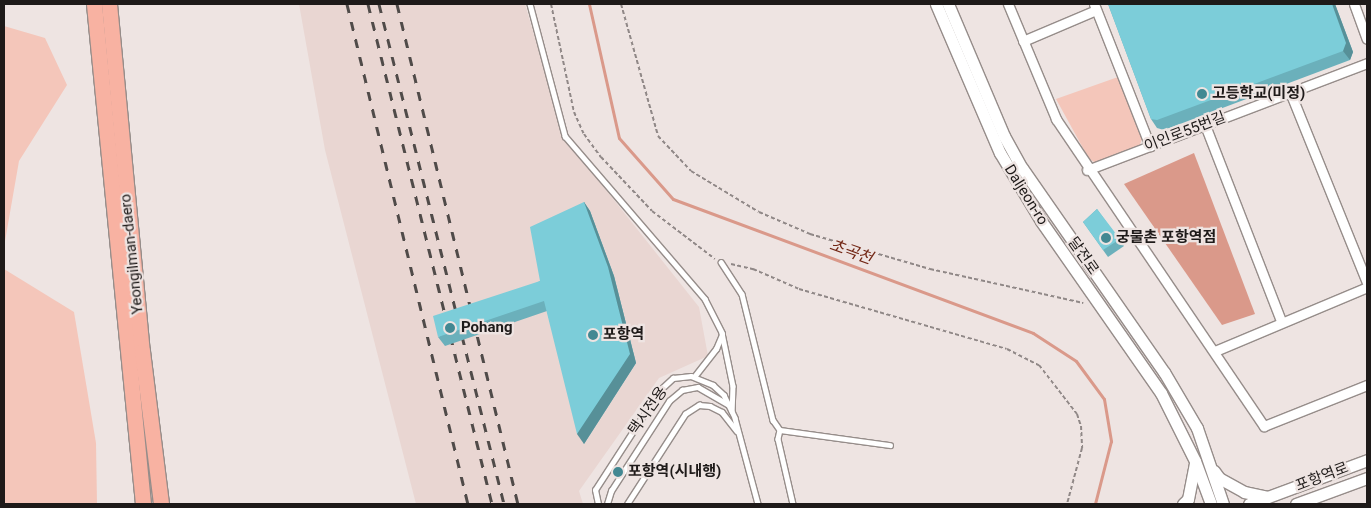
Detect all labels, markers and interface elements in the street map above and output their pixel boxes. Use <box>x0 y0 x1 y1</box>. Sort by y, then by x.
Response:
place label: 고등학교(미정) <box>1212 85 1305 103</box>
marker: 고등학교(미정) <box>1196 88 1208 100</box>
street label: 이인로55번길 <box>1142 108 1228 156</box>
street label: Daljeon-ro <box>1000 162 1052 228</box>
street label: Yeongilman-daero <box>117 193 147 315</box>
place label: 궁물촌 포항역점 <box>1116 229 1216 247</box>
marker: 궁물촌 포항역점 <box>1100 232 1112 244</box>
street label: 달전로 <box>1064 234 1102 278</box>
water label: 초곡천 <box>827 235 875 269</box>
place label: Pohang <box>461 319 512 337</box>
marker: Pohang <box>443 321 457 335</box>
place label: 포항역 <box>603 326 644 344</box>
marker: 포항역 <box>587 329 599 341</box>
street label: 택시전용 <box>625 383 671 439</box>
street label: 포항역로 <box>1293 459 1351 495</box>
place label: 포항역(시내행) <box>628 463 721 481</box>
marker: 포항역(시내행) <box>612 466 624 478</box>

